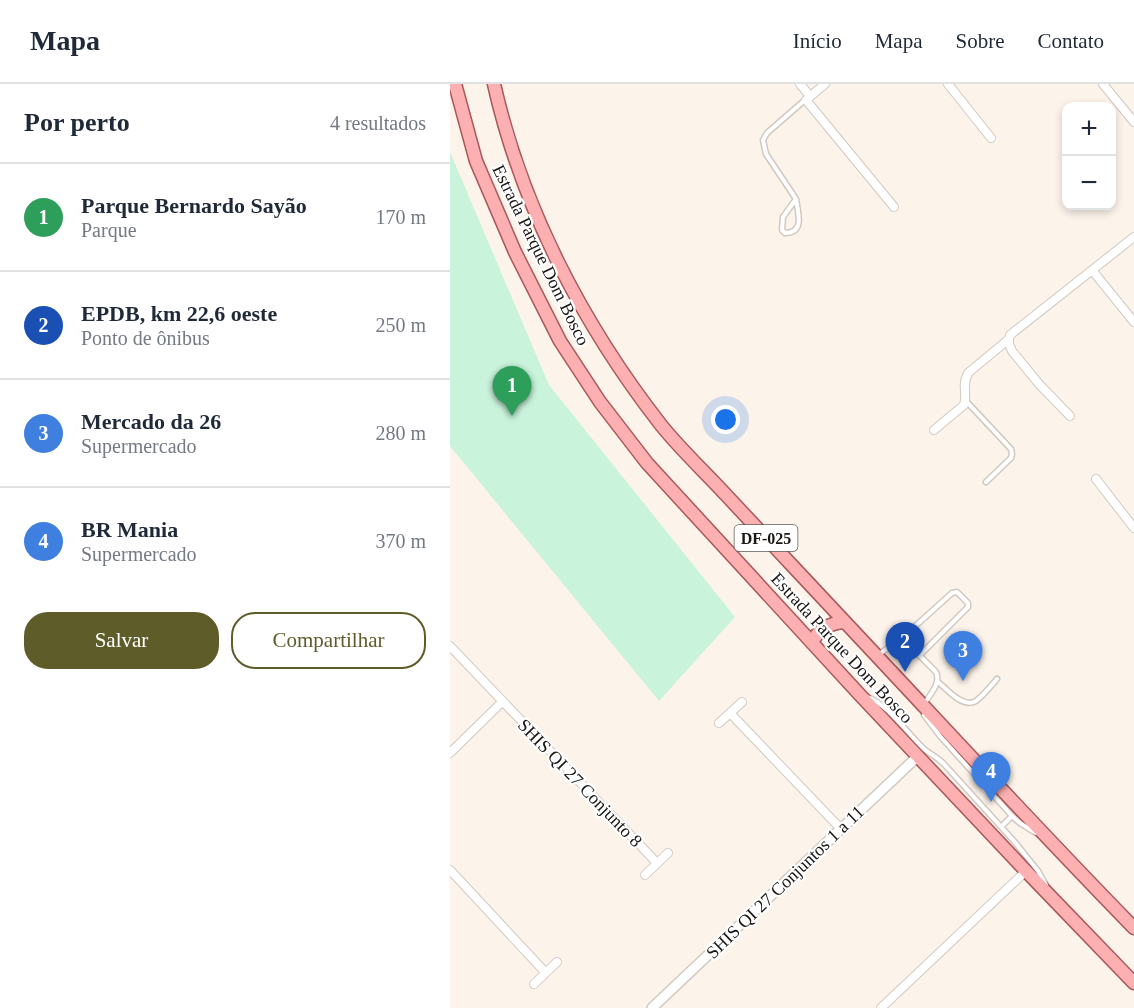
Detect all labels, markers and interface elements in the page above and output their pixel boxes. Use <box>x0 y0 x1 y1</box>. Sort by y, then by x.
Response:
text: Mapa <box>30 25 100 56</box>
text: Início <box>793 29 842 53</box>
text: Mapa <box>875 29 923 53</box>
text: Sobre <box>956 29 1005 53</box>
text: Contato <box>1038 29 1104 53</box>
map controls <box>1062 102 1116 210</box>
button: + <box>1062 102 1116 156</box>
text: Por perto <box>24 108 130 137</box>
text: 4 resultados <box>330 112 426 134</box>
button: − <box>1062 156 1116 210</box>
street label: Estrada Parque Dom Bosco <box>489 161 593 349</box>
text: Parque Bernardo Sayão <box>81 193 307 218</box>
text: 1 <box>39 206 49 228</box>
text: 170 m <box>375 206 426 228</box>
text: Parque <box>81 219 137 241</box>
text: EPDB, km 22,6 oeste <box>81 301 277 326</box>
text: 2 <box>39 314 49 336</box>
text: 250 m <box>375 314 426 336</box>
text: Ponto de ônibus <box>81 327 210 349</box>
pin: 1 <box>492 366 532 416</box>
your location <box>711 405 740 434</box>
text: Mercado da 26 <box>81 409 221 434</box>
text: 3 <box>39 422 49 444</box>
text: 280 m <box>375 422 426 444</box>
text: Supermercado <box>81 435 197 457</box>
text: BR Mania <box>81 517 178 542</box>
road number: DF-025 <box>734 525 798 551</box>
text: 4 <box>39 530 49 552</box>
text: 370 m <box>375 530 426 552</box>
text: Supermercado <box>81 543 197 565</box>
street label: Estrada Parque Dom Bosco <box>767 569 917 727</box>
button: Salvar <box>24 612 219 669</box>
button: Compartilhar <box>231 612 426 669</box>
pin: 2 <box>886 622 924 672</box>
pin: 3 <box>944 632 982 681</box>
street label: SHIS QI 27 Conjunto 8 <box>514 715 646 851</box>
pin: 4 <box>972 752 1010 802</box>
street label: SHIS QI 27 Conjuntos 1 a 11 <box>702 801 868 963</box>

